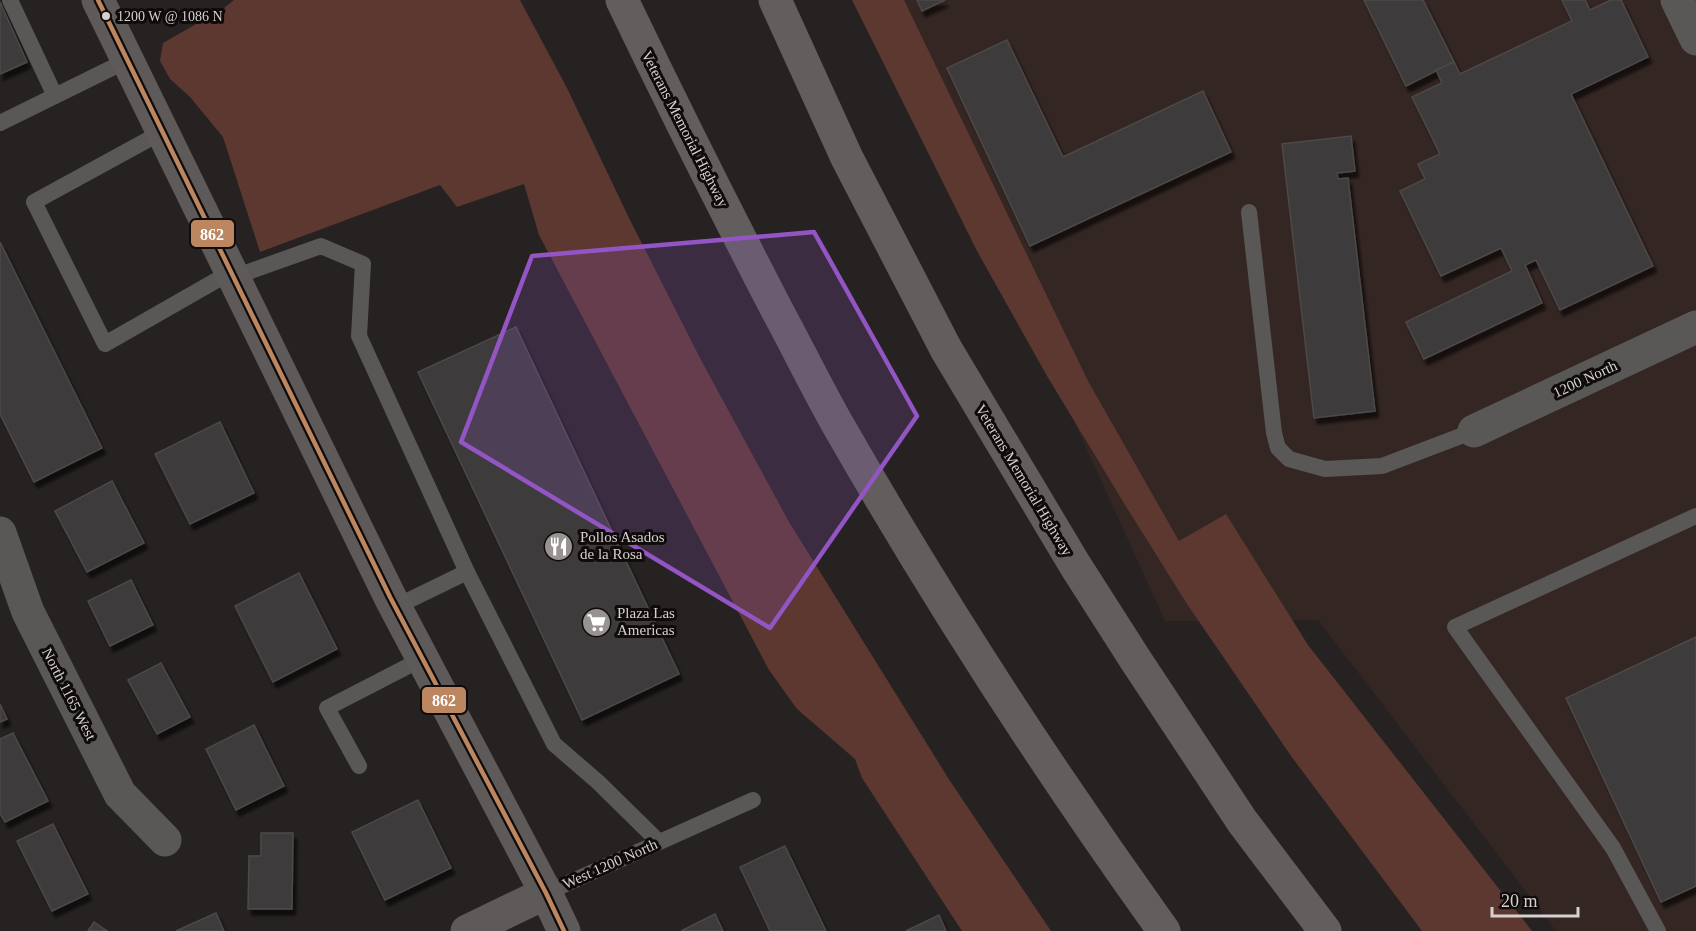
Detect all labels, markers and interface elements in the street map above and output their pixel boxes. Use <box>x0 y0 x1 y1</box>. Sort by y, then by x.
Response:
place label: 1200 W @ 1086 N <box>117 9 223 24</box>
marker: 1200 W @ 1086 N <box>100 10 112 22</box>
street label: Veterans Memorial Highway <box>639 48 732 210</box>
line badge: 862 <box>190 219 235 248</box>
text: 862 <box>200 226 224 243</box>
street label: 1200 North <box>1550 357 1620 401</box>
street label: Veterans Memorial Highway <box>973 402 1076 559</box>
place label: Pollos Asados de la Rosa <box>580 529 665 562</box>
restaurant icon: Pollos Asados de la Rosa <box>543 530 575 562</box>
place label: Plaza Las Americas <box>617 605 675 638</box>
supermarket icon: Plaza Las Americas <box>580 606 612 638</box>
street label: North 1165 West <box>39 645 99 743</box>
line badge: 862 <box>421 686 467 714</box>
text: 862 <box>432 692 456 709</box>
street label: West 1200 North <box>560 836 660 892</box>
scale bar <box>1492 880 1578 918</box>
text: 20 m <box>1501 891 1538 911</box>

